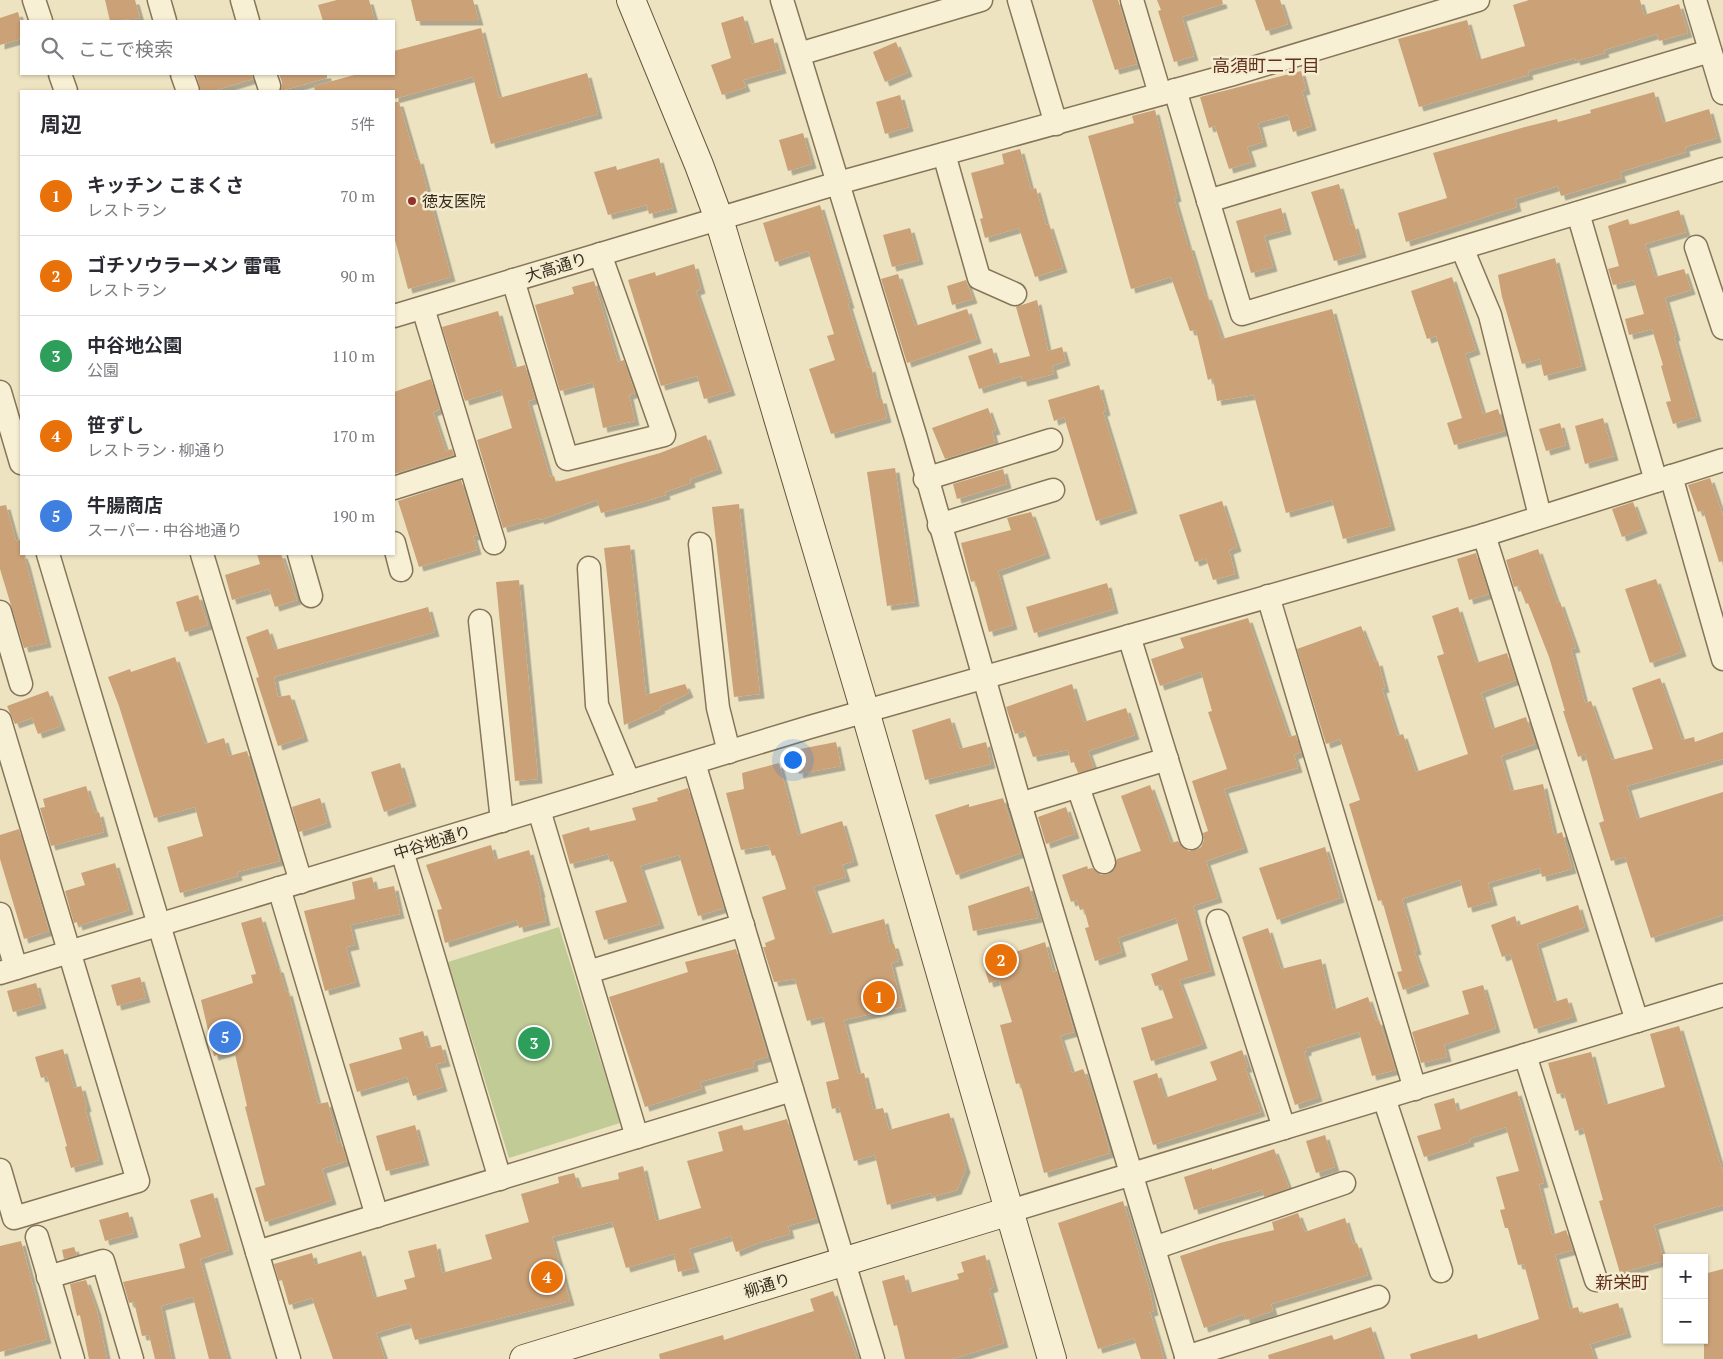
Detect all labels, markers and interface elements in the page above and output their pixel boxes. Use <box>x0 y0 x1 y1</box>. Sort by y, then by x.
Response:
search box <box>20 20 395 75</box>
icon: search <box>38 34 66 62</box>
text: ここで検索 <box>78 36 173 61</box>
district label: 高須町二丁目 <box>1212 53 1320 77</box>
text: 周辺 <box>40 110 82 138</box>
text: 5件 <box>350 113 375 135</box>
text: キッチン こまくさ <box>87 172 244 197</box>
text: 1 <box>51 185 61 207</box>
text: 70 m <box>340 185 375 207</box>
place label: 徳友医院 <box>422 190 486 212</box>
marker: 徳友医院 <box>406 195 418 207</box>
text: レストラン <box>87 199 167 221</box>
street label: 大高通り <box>522 247 590 287</box>
text: ゴチソウラーメン 雷電 <box>87 252 281 277</box>
text: 2 <box>51 265 61 287</box>
text: 90 m <box>340 265 375 287</box>
text: レストラン <box>87 279 167 301</box>
text: 中谷地公園 <box>87 332 182 357</box>
text: 3 <box>51 345 61 367</box>
text: 110 m <box>332 345 375 367</box>
text: 公園 <box>87 359 119 381</box>
text: 笹ずし <box>87 412 144 437</box>
text: 4 <box>51 425 61 447</box>
text: 170 m <box>332 425 375 447</box>
text: レストラン · 柳通り <box>87 439 227 461</box>
text: 牛腸商店 <box>87 492 163 517</box>
text: 5 <box>51 505 61 527</box>
text: 190 m <box>332 505 375 527</box>
text: スーパー · 中谷地通り <box>87 519 242 541</box>
your location <box>780 747 806 773</box>
street label: 中谷地通り <box>391 820 473 864</box>
pin: 2 <box>985 941 1017 979</box>
pin: 1 <box>863 978 895 1016</box>
pin: 5 <box>209 1018 241 1056</box>
pin: 3 <box>518 1024 550 1062</box>
map controls <box>1663 1254 1708 1344</box>
button: + <box>1663 1254 1708 1299</box>
pin: 4 <box>531 1258 563 1296</box>
street label: 柳通り <box>741 1267 793 1303</box>
district label: 新栄町 <box>1595 1270 1649 1294</box>
button: − <box>1663 1299 1708 1344</box>

